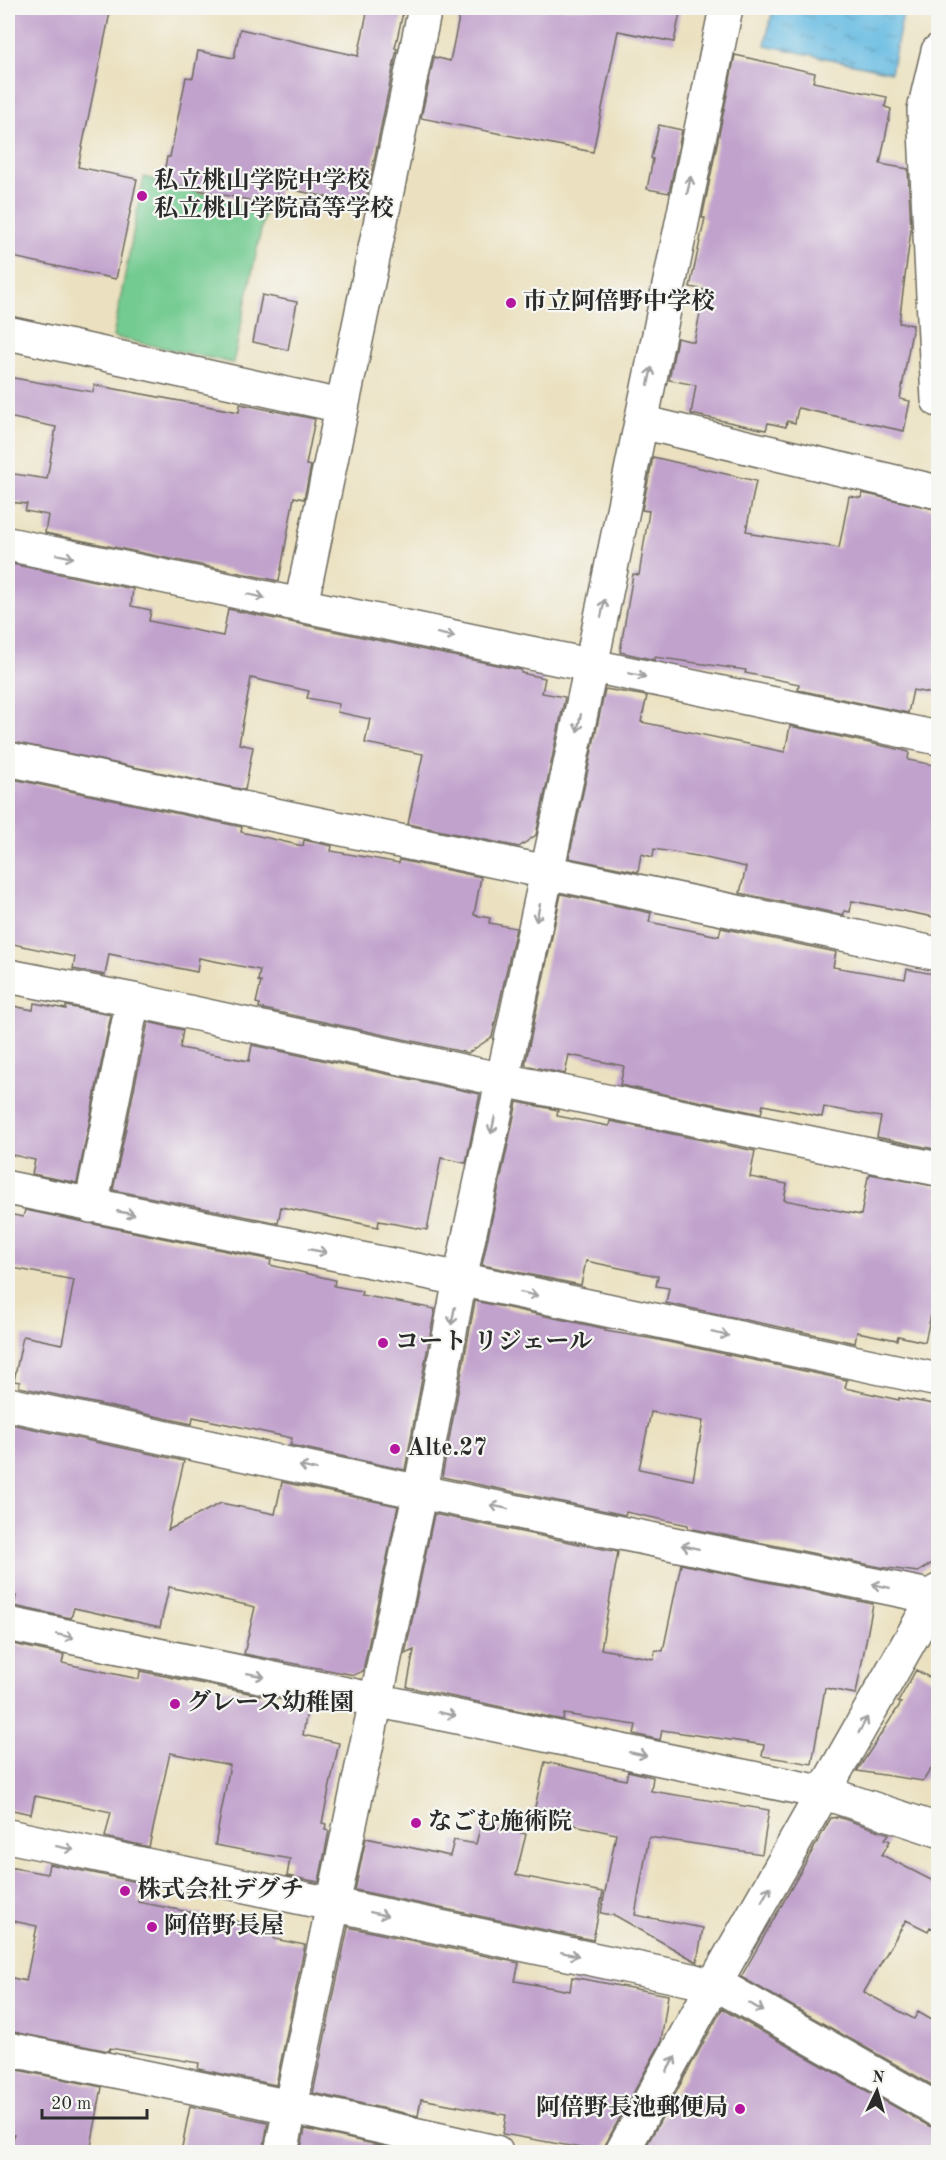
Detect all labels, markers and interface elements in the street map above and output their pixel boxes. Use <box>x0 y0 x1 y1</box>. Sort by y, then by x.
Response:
place label: 私立桃山学院中学校 私立桃山学院高等学校 <box>154 167 394 222</box>
one-way arrow <box>684 176 696 195</box>
marker: 私立桃山学院中学校 私立桃山学院高等学校 <box>135 189 149 203</box>
place label: 市立阿倍野中学校 <box>523 288 715 315</box>
marker: 市立阿倍野中学校 <box>504 296 518 310</box>
one-way arrow <box>645 367 656 386</box>
one-way arrow <box>55 550 74 562</box>
one-way arrow <box>245 591 265 602</box>
one-way arrow <box>597 599 609 618</box>
one-way arrow <box>437 630 456 642</box>
one-way arrow <box>627 670 647 681</box>
one-way arrow <box>572 713 584 732</box>
one-way arrow <box>532 903 543 923</box>
one-way arrow <box>487 1114 498 1134</box>
one-way arrow <box>116 1208 136 1219</box>
one-way arrow <box>307 1246 327 1257</box>
one-way arrow <box>519 1289 539 1300</box>
one-way arrow <box>447 1305 458 1325</box>
place label: コート リジェール <box>395 1329 593 1355</box>
one-way arrow <box>710 1329 729 1340</box>
marker: コート リジェール <box>376 1336 390 1350</box>
place label: Alte.27 <box>407 1437 487 1461</box>
marker: Alte.27 <box>388 1442 402 1456</box>
one-way arrow <box>299 1462 319 1473</box>
one-way arrow <box>490 1501 509 1513</box>
one-way arrow <box>681 1541 701 1552</box>
one-way arrow <box>872 1580 891 1592</box>
one-way arrow <box>55 1631 74 1642</box>
one-way arrow <box>246 1670 265 1681</box>
place label: グレース幼稚園 <box>187 1689 354 1716</box>
marker: グレース幼稚園 <box>168 1697 182 1711</box>
one-way arrow <box>437 1709 456 1720</box>
one-way arrow <box>857 1717 869 1734</box>
one-way arrow <box>628 1749 647 1760</box>
place label: なごむ施術院 <box>428 1808 572 1835</box>
marker: なごむ施術院 <box>409 1816 423 1830</box>
one-way arrow <box>55 1843 74 1855</box>
place label: 株式会社デグチ <box>137 1876 304 1903</box>
marker: 株式会社デグチ <box>118 1884 132 1898</box>
one-way arrow <box>761 1886 772 1904</box>
one-way arrow <box>369 1909 388 1920</box>
place label: 阿倍野長屋 <box>164 1912 284 1939</box>
marker: 阿倍野長屋 <box>145 1920 159 1934</box>
one-way arrow <box>560 1949 579 1960</box>
one-way arrow <box>747 2001 764 2013</box>
one-way arrow <box>665 2056 677 2073</box>
north arrow <box>847 2061 907 2121</box>
text: N <box>871 2070 886 2087</box>
scale bar <box>42 2082 147 2120</box>
place label: 阿倍野長池郵便局 <box>536 2094 728 2121</box>
text: 20 m <box>51 2095 91 2113</box>
marker: 阿倍野長池郵便局 <box>733 2102 747 2116</box>

